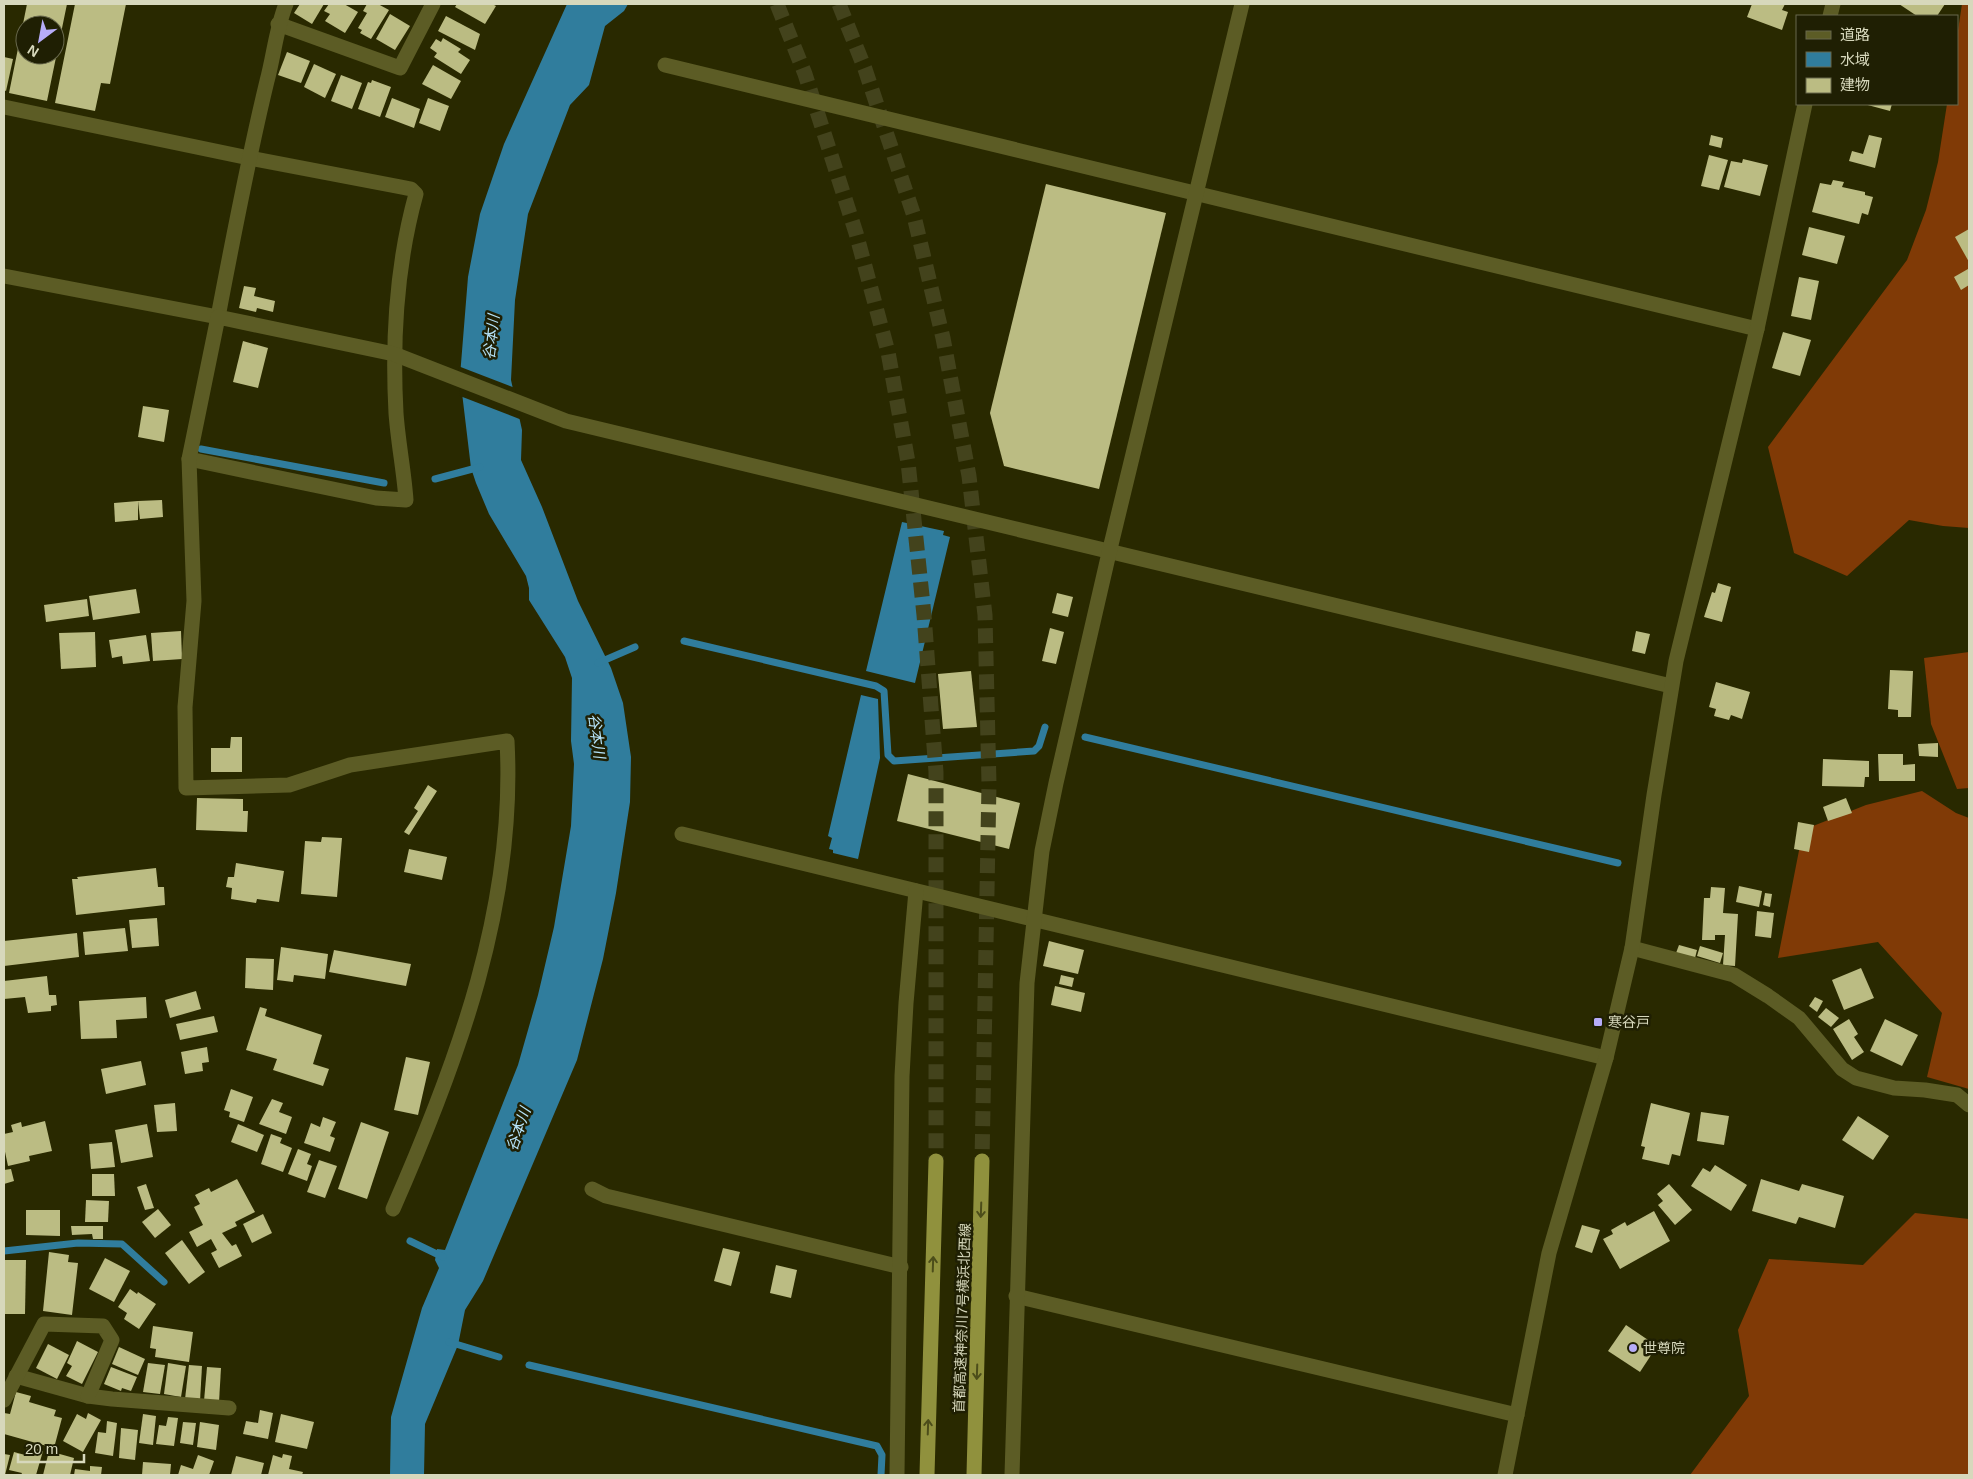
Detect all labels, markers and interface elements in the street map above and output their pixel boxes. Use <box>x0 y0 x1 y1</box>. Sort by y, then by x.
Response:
north arrow <box>15 15 65 65</box>
legend <box>1796 15 1958 105</box>
text: 道路 <box>1840 26 1870 43</box>
text: N <box>25 42 42 60</box>
text: 水域 <box>1840 51 1870 68</box>
text: 建物 <box>1840 76 1870 93</box>
water label: 谷本川 <box>480 312 502 360</box>
water label: 谷本川 <box>585 713 609 761</box>
place label: 寒谷戸 <box>1608 1014 1650 1030</box>
marker: 寒谷戸 <box>1592 1016 1604 1028</box>
water label: 谷本川 <box>503 1103 534 1153</box>
one-way arrow <box>976 1202 986 1218</box>
street label: 首都高速神奈川7号横浜北西線 <box>951 1223 973 1413</box>
one-way arrow <box>928 1256 938 1272</box>
place label: 世尊院 <box>1643 1340 1685 1356</box>
marker: 世尊院 <box>1627 1342 1639 1354</box>
one-way arrow <box>972 1364 981 1380</box>
one-way arrow <box>924 1419 933 1435</box>
scale bar <box>18 1432 84 1464</box>
text: 20 m <box>25 1440 58 1457</box>

